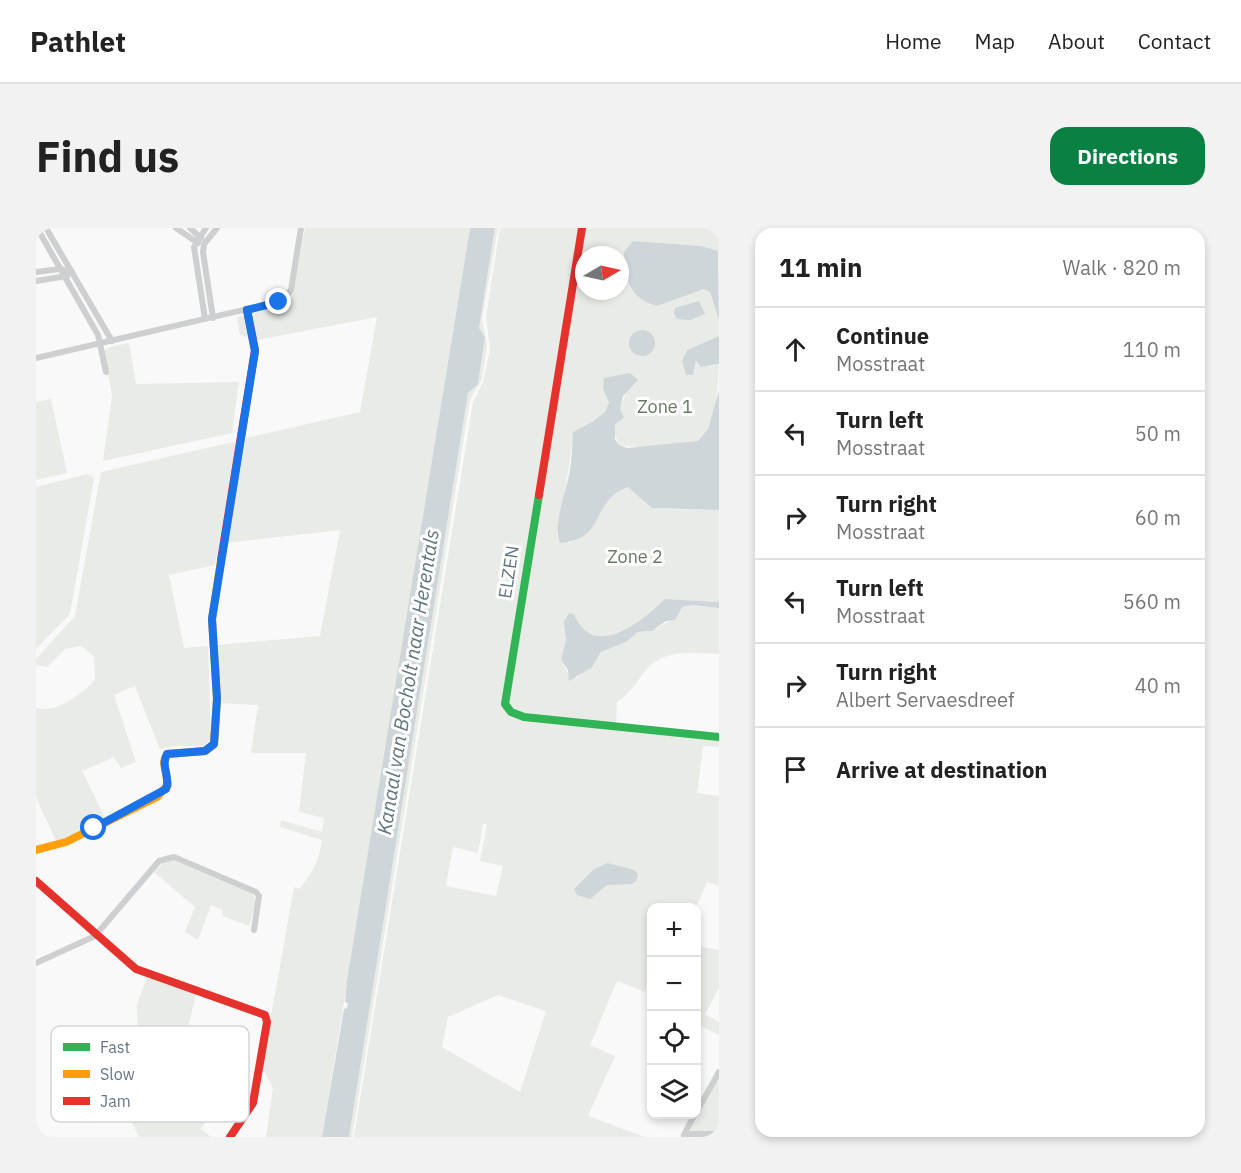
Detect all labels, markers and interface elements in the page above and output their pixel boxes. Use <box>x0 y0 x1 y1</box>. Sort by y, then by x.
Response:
text: Pathlet <box>30 23 126 60</box>
text: Home <box>885 27 942 55</box>
text: Map <box>975 27 1015 55</box>
text: About <box>1048 27 1105 55</box>
text: Contact <box>1138 27 1211 55</box>
button: Directions <box>1050 127 1205 185</box>
text: Find us <box>36 129 179 184</box>
north arrow <box>575 246 629 300</box>
text: 11 min <box>779 250 863 284</box>
text: Walk · 820 m <box>1063 254 1181 281</box>
route end <box>265 288 291 314</box>
text: Continue <box>836 321 929 350</box>
icon: ahead <box>779 333 812 366</box>
text: 110 m <box>1123 336 1181 363</box>
text: Mosstraat <box>836 350 925 377</box>
park label: Zone 1 <box>637 395 693 418</box>
text: Turn left <box>836 405 924 434</box>
icon: left <box>779 417 812 450</box>
text: 50 m <box>1135 420 1181 447</box>
text: Mosstraat <box>836 434 925 461</box>
text: Turn right <box>836 489 937 518</box>
icon: right <box>779 501 812 534</box>
text: 60 m <box>1135 504 1181 531</box>
text: Mosstraat <box>836 518 925 545</box>
water label: Kanaal van Bocholt naar Herentals <box>370 527 445 837</box>
street label: ELZEN <box>493 544 524 600</box>
park label: Zone 2 <box>607 545 663 568</box>
text: Turn left <box>836 573 924 602</box>
icon: left <box>779 585 812 618</box>
text: 560 m <box>1123 588 1181 615</box>
text: Mosstraat <box>836 602 925 629</box>
text: Turn right <box>836 657 937 686</box>
icon: right <box>779 669 812 702</box>
text: 40 m <box>1135 672 1181 699</box>
text: Albert Servaesdreef <box>836 686 1014 713</box>
icon: arrive <box>779 753 812 786</box>
text: Arrive at destination <box>836 755 1047 784</box>
route start <box>80 814 106 840</box>
map controls <box>647 903 701 1119</box>
button: + <box>647 903 701 957</box>
button: − <box>647 957 701 1011</box>
button: locate <box>647 1011 701 1065</box>
legend <box>51 1026 249 1122</box>
text: Fast <box>100 1037 130 1057</box>
text: Slow <box>100 1064 135 1084</box>
button: layers <box>647 1065 701 1119</box>
text: Jam <box>100 1091 131 1111</box>

